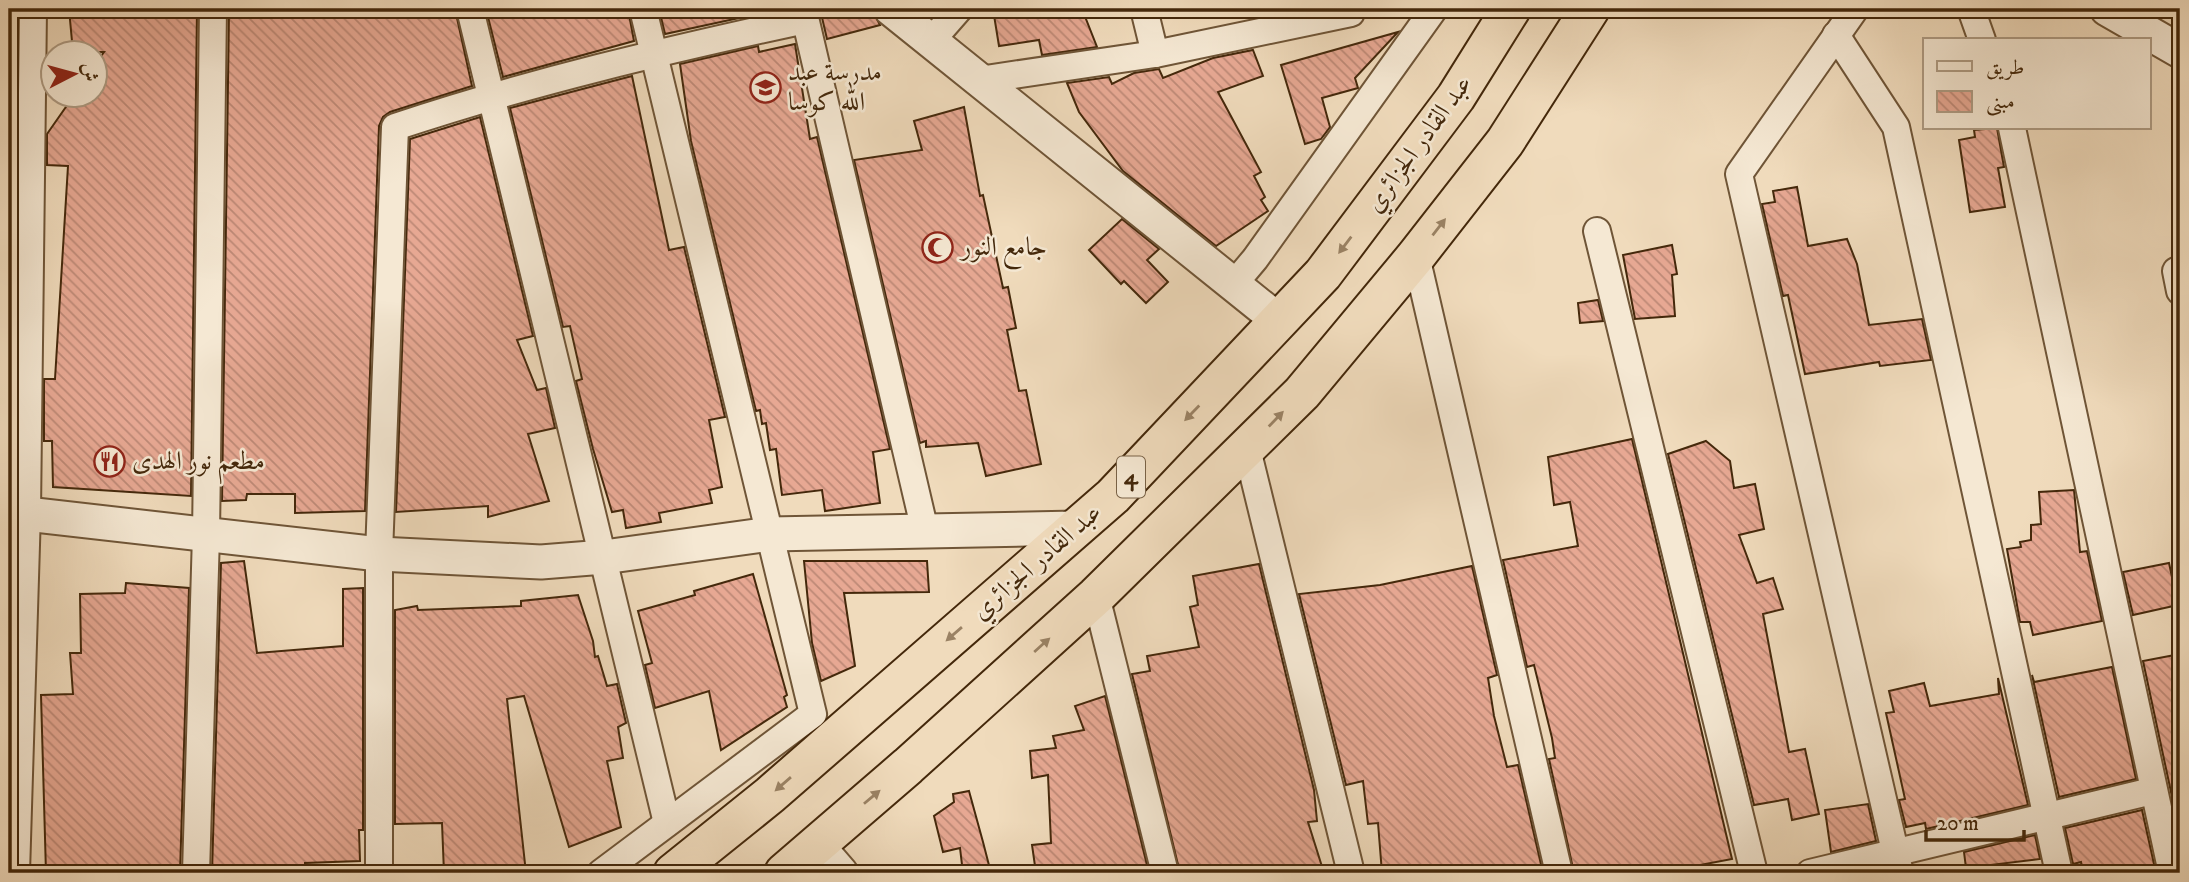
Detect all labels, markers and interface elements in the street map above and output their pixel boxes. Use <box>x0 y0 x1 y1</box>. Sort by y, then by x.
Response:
north arrow <box>38 38 108 108</box>
legend <box>1923 38 2150 130</box>
text: طريق <box>1986 55 2024 81</box>
place label: مدرسة عبد الله كوسا <box>788 56 882 119</box>
text: ش <box>77 62 102 83</box>
street label: عبد القادر الجزائري <box>1358 69 1482 221</box>
school or university icon: مدرسة عبد الله كوسا <box>748 70 782 104</box>
text: مبنى <box>1986 89 2015 116</box>
one-way arrow <box>1432 218 1446 236</box>
mosque icon: جامع النور <box>921 230 955 264</box>
place label: جامع النور <box>958 231 1047 270</box>
one-way arrow <box>1338 235 1353 253</box>
one-way arrow <box>1184 404 1200 421</box>
one-way arrow <box>1268 411 1284 428</box>
restaurant icon: مطعم نور الهدى <box>92 444 126 478</box>
place label: مطعم نور الهدى <box>132 445 265 485</box>
road number: 4 <box>1117 456 1145 498</box>
street label: عبد القادر الجزائري <box>965 496 1111 630</box>
one-way arrow <box>945 626 963 642</box>
one-way arrow <box>1033 637 1050 653</box>
one-way arrow <box>774 776 792 792</box>
one-way arrow <box>863 789 881 804</box>
scale bar <box>1926 798 2024 842</box>
text: 20 m <box>1937 811 1979 837</box>

